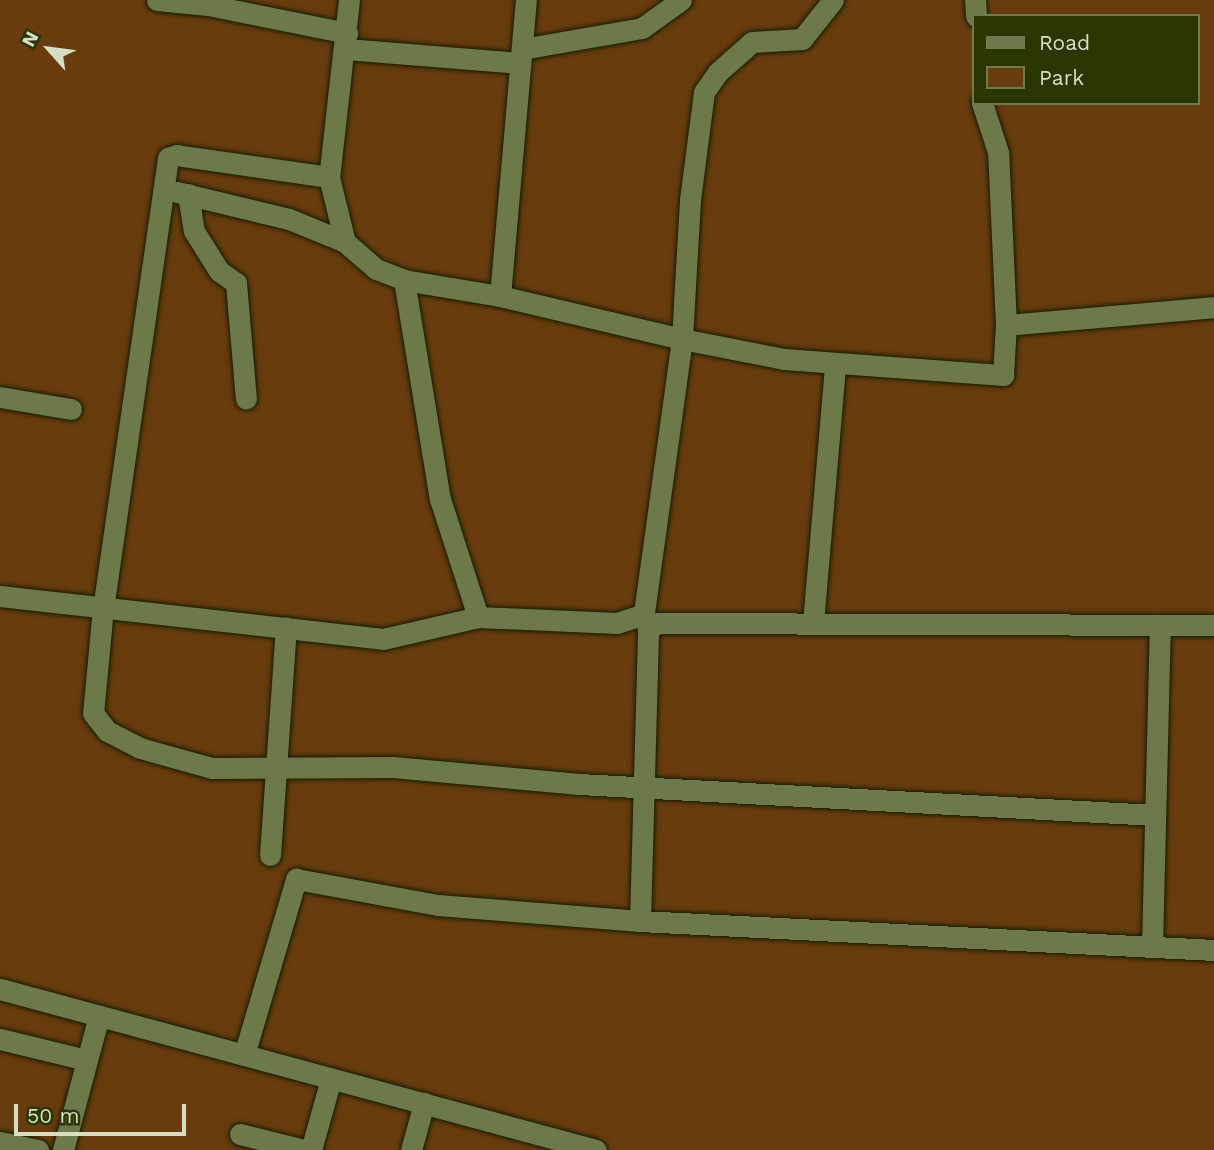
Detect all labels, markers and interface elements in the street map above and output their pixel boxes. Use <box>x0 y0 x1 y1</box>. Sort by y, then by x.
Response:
north arrow <box>14 14 84 84</box>
legend <box>972 14 1200 105</box>
text: N <box>17 27 43 51</box>
text: Road <box>1039 30 1090 55</box>
text: Park <box>1039 65 1084 90</box>
scale bar <box>18 1090 189 1134</box>
text: 50 m <box>27 1103 79 1128</box>

